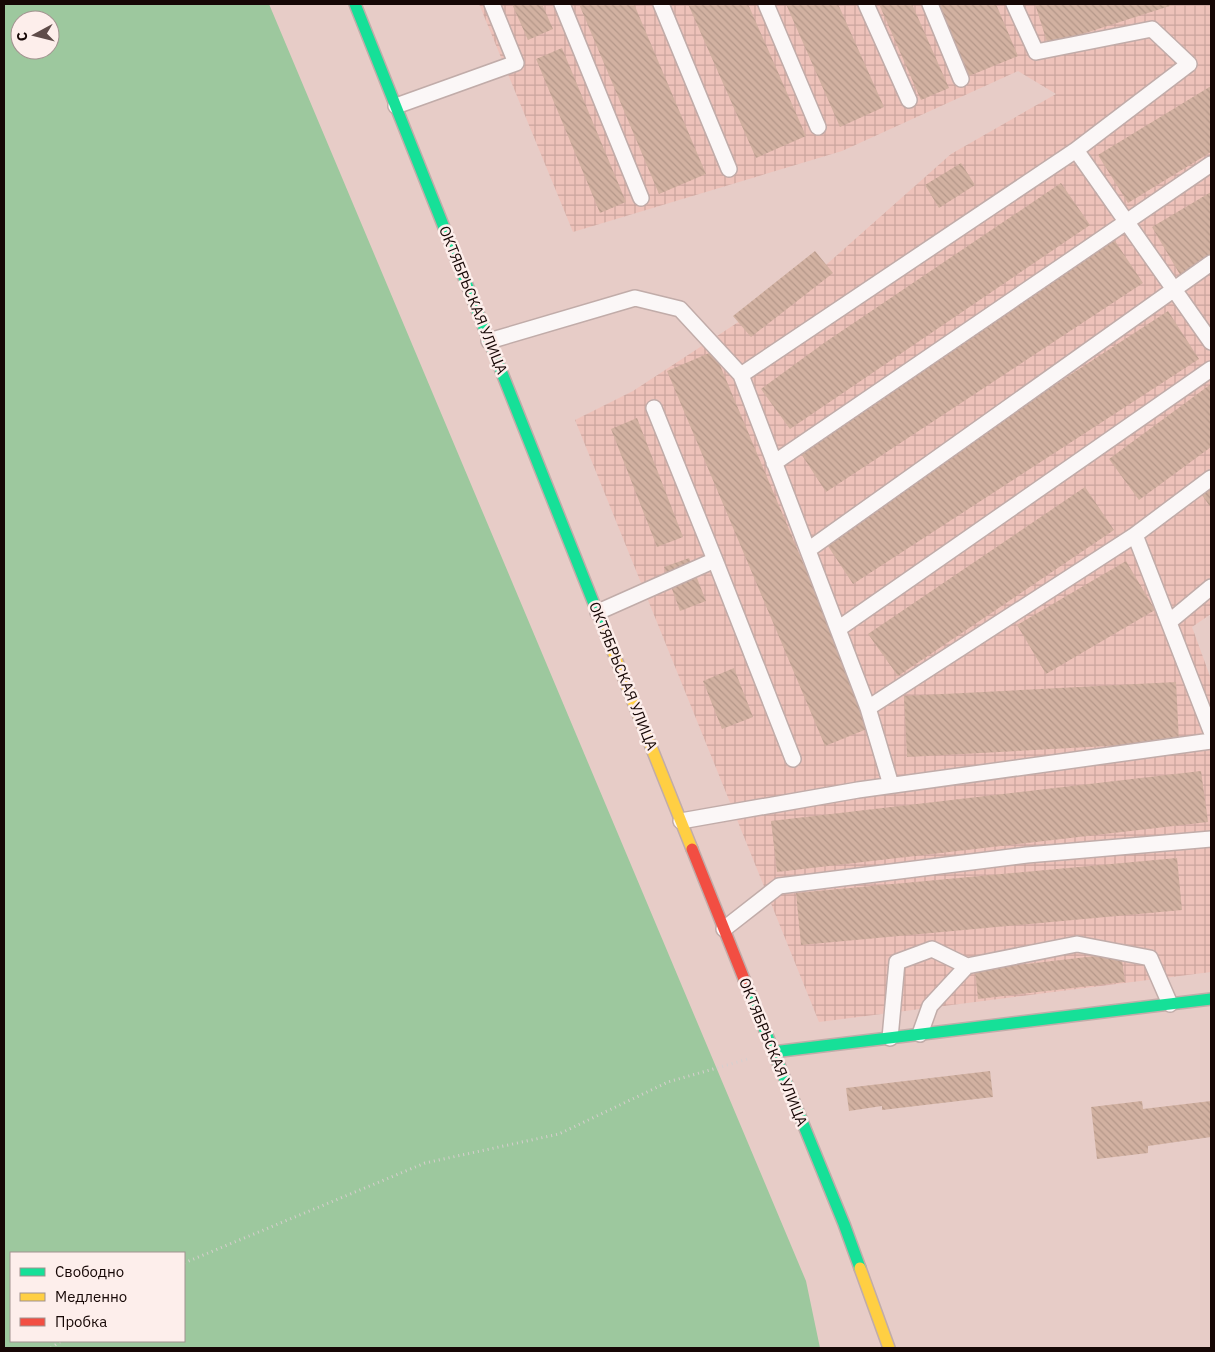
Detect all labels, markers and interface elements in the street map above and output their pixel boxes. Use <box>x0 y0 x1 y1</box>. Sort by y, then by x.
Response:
north arrow <box>10 10 60 60</box>
text: С <box>13 31 32 42</box>
street label: ОКТЯБРЬСКАЯ УЛИЦА <box>435 223 512 377</box>
street label: ОКТЯБРЬСКАЯ УЛИЦА <box>585 599 662 753</box>
street label: ОКТЯБРЬСКАЯ УЛИЦА <box>735 975 812 1129</box>
legend <box>10 1252 185 1342</box>
text: Свободно <box>55 1262 124 1281</box>
text: Медленно <box>55 1287 127 1306</box>
text: Пробка <box>55 1312 107 1331</box>

